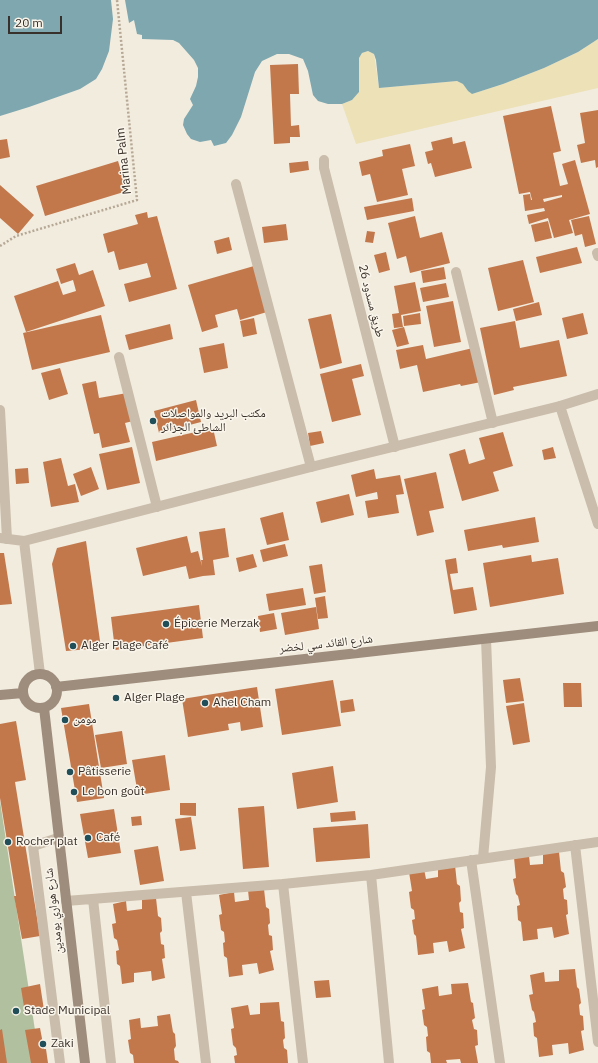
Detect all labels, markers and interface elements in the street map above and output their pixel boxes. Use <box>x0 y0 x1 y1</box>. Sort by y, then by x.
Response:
scale bar <box>10 8 64 34</box>
text: 20 m <box>15 15 43 30</box>
street label: Marina Palm <box>113 127 135 195</box>
street label: طريق مسدود 26 <box>355 263 387 339</box>
place label: مكتب البريد والمواصلات الشاطئ الجزائر <box>161 407 266 435</box>
marker: مكتب البريد والمواصلات الشاطئ الجزائر <box>148 416 158 426</box>
place label: Épicerie Merzak <box>174 617 259 631</box>
marker: Épicerie Merzak <box>161 619 171 629</box>
street label: شارع القائد سي لخضر <box>278 632 374 656</box>
place label: Alger Plage Café <box>81 639 169 653</box>
marker: Alger Plage Café <box>68 641 78 651</box>
place label: Alger Plage <box>124 691 185 705</box>
marker: Alger Plage <box>111 693 121 703</box>
place label: Ahel Cham <box>213 696 271 710</box>
marker: Ahel Cham <box>200 698 210 708</box>
place label: مومن <box>73 713 97 727</box>
marker: مومن <box>60 715 70 725</box>
place label: Pâtisserie <box>78 765 131 779</box>
marker: Pâtisserie <box>65 767 75 777</box>
place label: Le bon goût <box>82 785 145 799</box>
marker: Le bon goût <box>69 787 79 797</box>
place label: Café <box>96 831 120 845</box>
marker: Café <box>83 833 93 843</box>
place label: Rocher plat <box>16 835 78 849</box>
marker: Rocher plat <box>3 837 13 847</box>
street label: شارع هواري بومدين <box>42 867 66 955</box>
place label: Stade Municipal <box>24 1004 110 1018</box>
marker: Stade Municipal <box>11 1006 21 1016</box>
place label: Zaki <box>51 1037 74 1051</box>
marker: Zaki <box>38 1039 48 1049</box>

